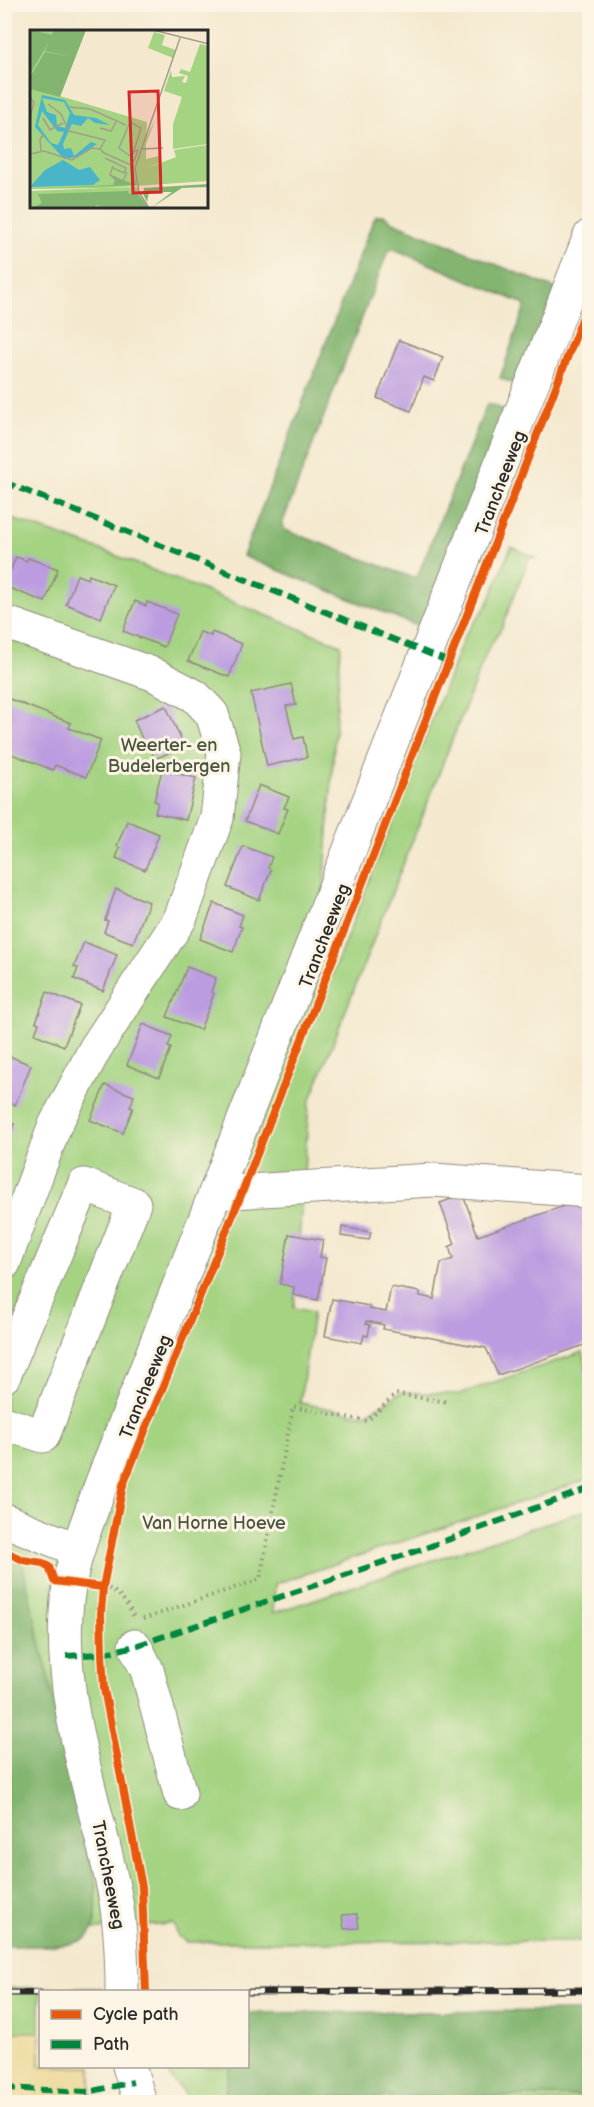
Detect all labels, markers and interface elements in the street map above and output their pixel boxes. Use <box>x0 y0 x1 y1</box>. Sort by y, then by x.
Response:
inset map <box>30 30 208 208</box>
street label: Trancheeweg <box>471 428 531 538</box>
park label: Weerter- en Budelerbergen <box>108 735 230 777</box>
street label: Trancheeweg <box>295 881 355 991</box>
street label: Trancheeweg <box>116 1332 176 1442</box>
park label: Van Horne Hoeve <box>142 1513 286 1534</box>
street label: Trancheeweg <box>87 1819 129 1931</box>
legend <box>39 1990 249 2068</box>
text: Cycle path <box>93 2004 179 2025</box>
text: Path <box>93 2034 129 2055</box>

